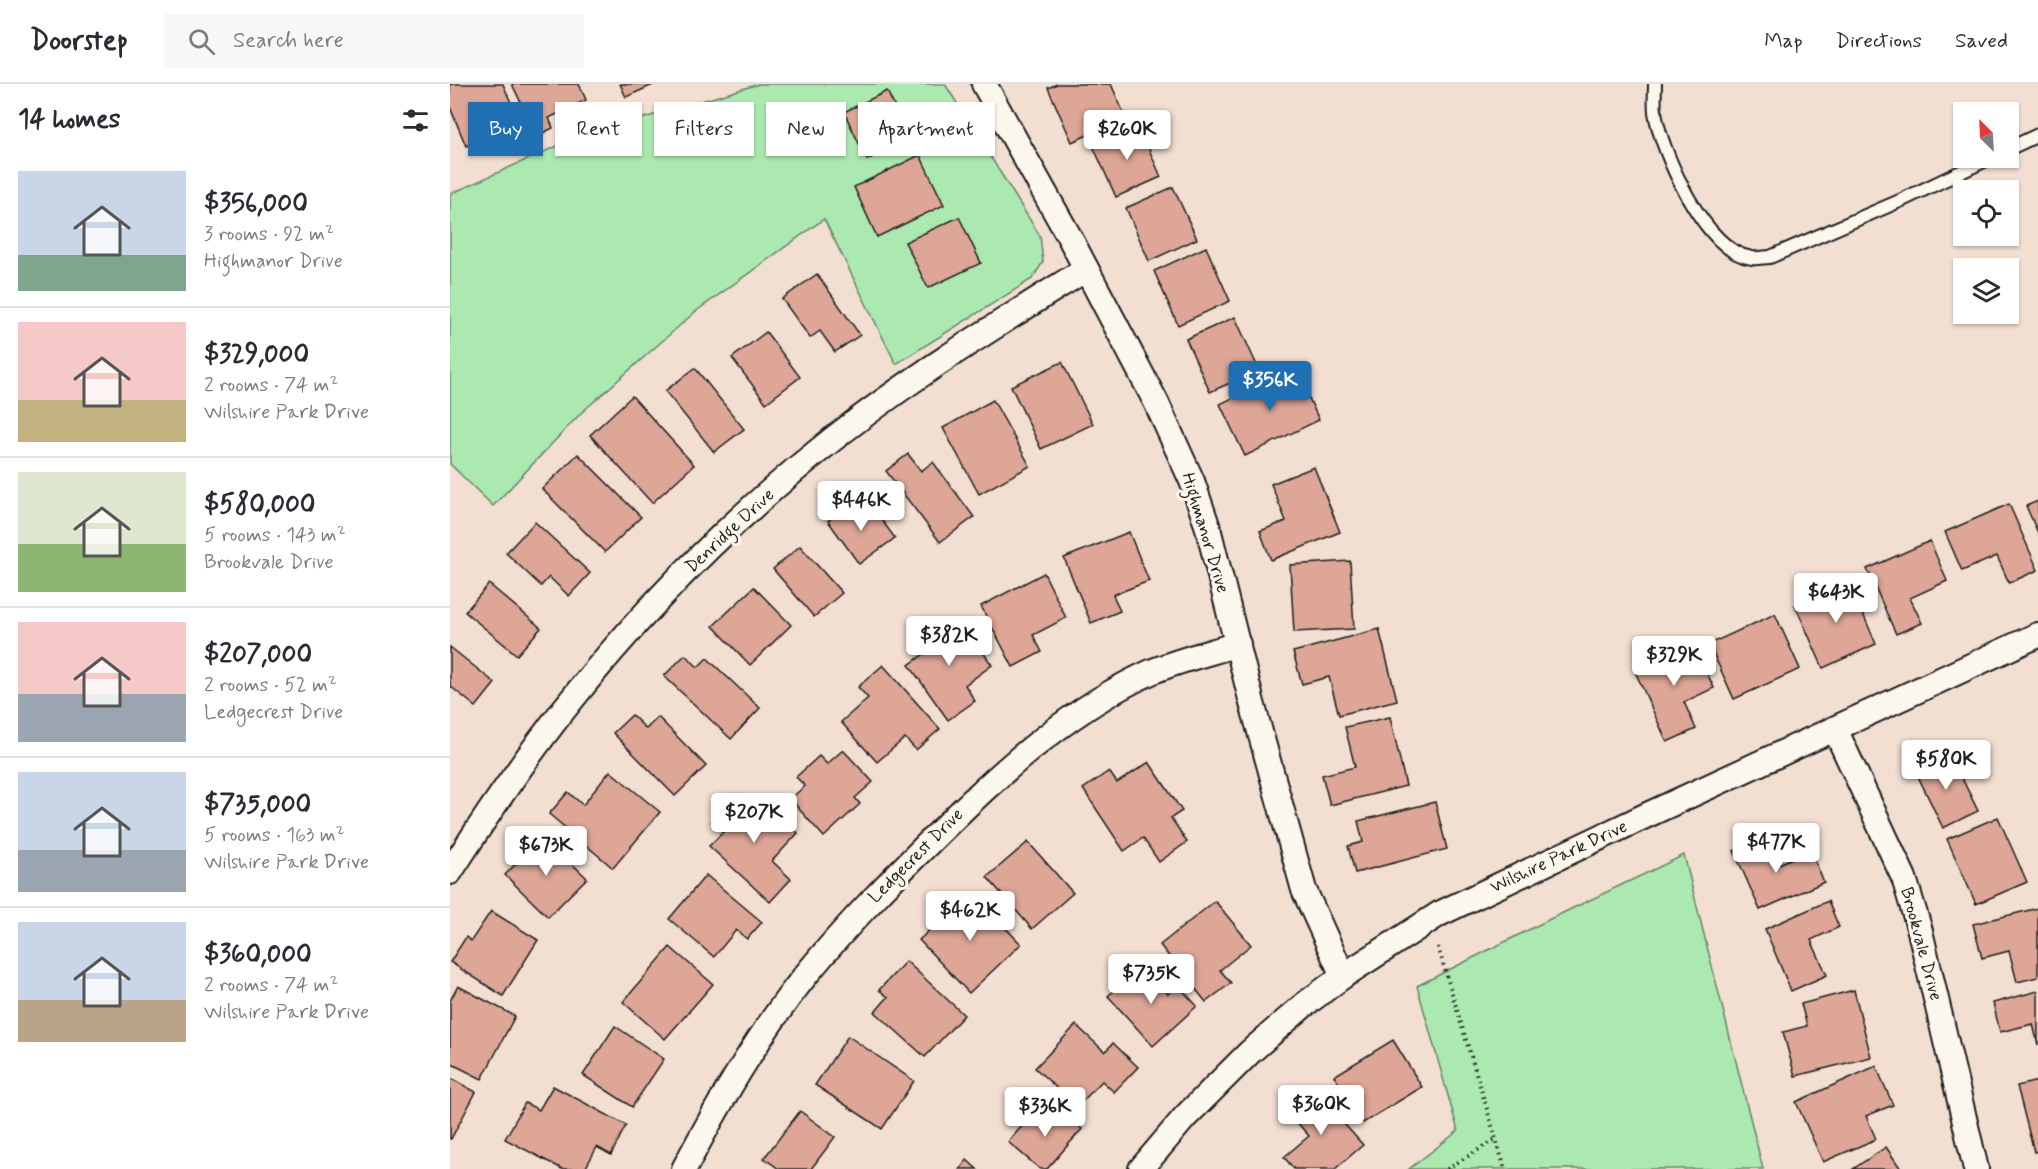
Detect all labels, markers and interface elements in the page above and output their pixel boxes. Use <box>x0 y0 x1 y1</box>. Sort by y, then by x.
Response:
search box <box>164 14 584 68</box>
text: Doorstep <box>30 23 128 60</box>
icon: search <box>185 25 218 58</box>
text: Search here <box>233 27 344 55</box>
text: Map <box>1764 27 1803 55</box>
text: Directions <box>1836 27 1922 55</box>
text: Saved <box>1955 27 2008 55</box>
chip: Buy <box>468 102 543 156</box>
chip: Rent <box>555 102 642 156</box>
chip: Filters <box>654 102 754 156</box>
chip: New <box>766 102 846 156</box>
chip: Apartment <box>858 102 995 156</box>
north arrow <box>1953 102 2019 168</box>
map controls <box>1953 102 2019 324</box>
text: 14 homes <box>18 103 120 137</box>
icon: filters <box>399 104 432 137</box>
pin: $260K <box>1085 110 1169 161</box>
text: $260K <box>1098 116 1156 143</box>
button: locate <box>1953 180 2019 246</box>
text: $356,000 <box>204 187 308 221</box>
icon: home <box>66 195 138 267</box>
text: 3 rooms · 92 m² <box>204 221 334 248</box>
text: Highmanor Drive <box>204 248 343 275</box>
button: layers <box>1953 258 2019 324</box>
text: $329,000 <box>204 338 309 372</box>
icon: home <box>66 346 138 418</box>
pin: $356K <box>1228 361 1312 412</box>
text: $356K <box>1243 367 1298 394</box>
text: 2 rooms · 74 m² <box>204 372 338 399</box>
text: Wilshire Park Drive <box>204 399 369 426</box>
street label: Highmanor Drive <box>1173 470 1235 597</box>
pin: $446K <box>819 481 903 532</box>
street label: Denridge Drive <box>680 483 781 580</box>
text: $446K <box>831 487 891 514</box>
text: $580,000 <box>204 488 315 522</box>
icon: home <box>66 496 138 568</box>
text: 5 rooms · 143 m² <box>204 522 346 549</box>
text: Brookvale Drive <box>204 549 334 576</box>
pin: $643K <box>1794 573 1878 624</box>
text: $643K <box>1808 579 1864 606</box>
pin: $382K <box>907 616 991 667</box>
text: $382K <box>920 622 978 649</box>
pin: $329K <box>1632 636 1716 687</box>
text: $207,000 <box>204 638 312 672</box>
text: $329K <box>1646 642 1702 669</box>
icon: home <box>66 646 138 718</box>
text: 2 rooms · 52 m² <box>204 672 337 699</box>
text: Ledgecrest Drive <box>204 699 343 726</box>
pin: $580K <box>1904 740 1988 791</box>
text: $580K <box>1916 746 1976 773</box>
text: $735,000 <box>204 788 311 822</box>
pin: $207K <box>712 793 796 844</box>
icon: home <box>66 796 138 868</box>
text: $207K <box>725 799 783 826</box>
street label: Ledgecrest Drive <box>863 803 970 910</box>
street label: Wilshire Park Drive <box>1487 815 1631 899</box>
text: 5 rooms · 163 m² <box>204 822 344 849</box>
pin: $477K <box>1734 823 1818 874</box>
pin: $673K <box>504 826 588 877</box>
text: $477K <box>1747 829 1805 856</box>
text: $673K <box>519 832 573 859</box>
text: Wilshire Park Drive <box>204 849 369 876</box>
street label: Brookvale Drive <box>1894 885 1948 1003</box>
pin: $462K <box>928 891 1012 942</box>
text: $462K <box>940 897 1000 924</box>
text: $360,000 <box>204 938 312 972</box>
icon: home <box>66 946 138 1018</box>
pin: $735K <box>1109 954 1193 1005</box>
text: $735K <box>1122 960 1180 987</box>
text: 2 rooms · 74 m² <box>204 972 338 999</box>
text: Wilshire Park Drive <box>204 999 369 1026</box>
pin: $360K <box>1279 1085 1363 1136</box>
pin: $336K <box>1003 1087 1087 1138</box>
text: $360K <box>1292 1091 1350 1118</box>
text: $336K <box>1019 1093 1071 1120</box>

